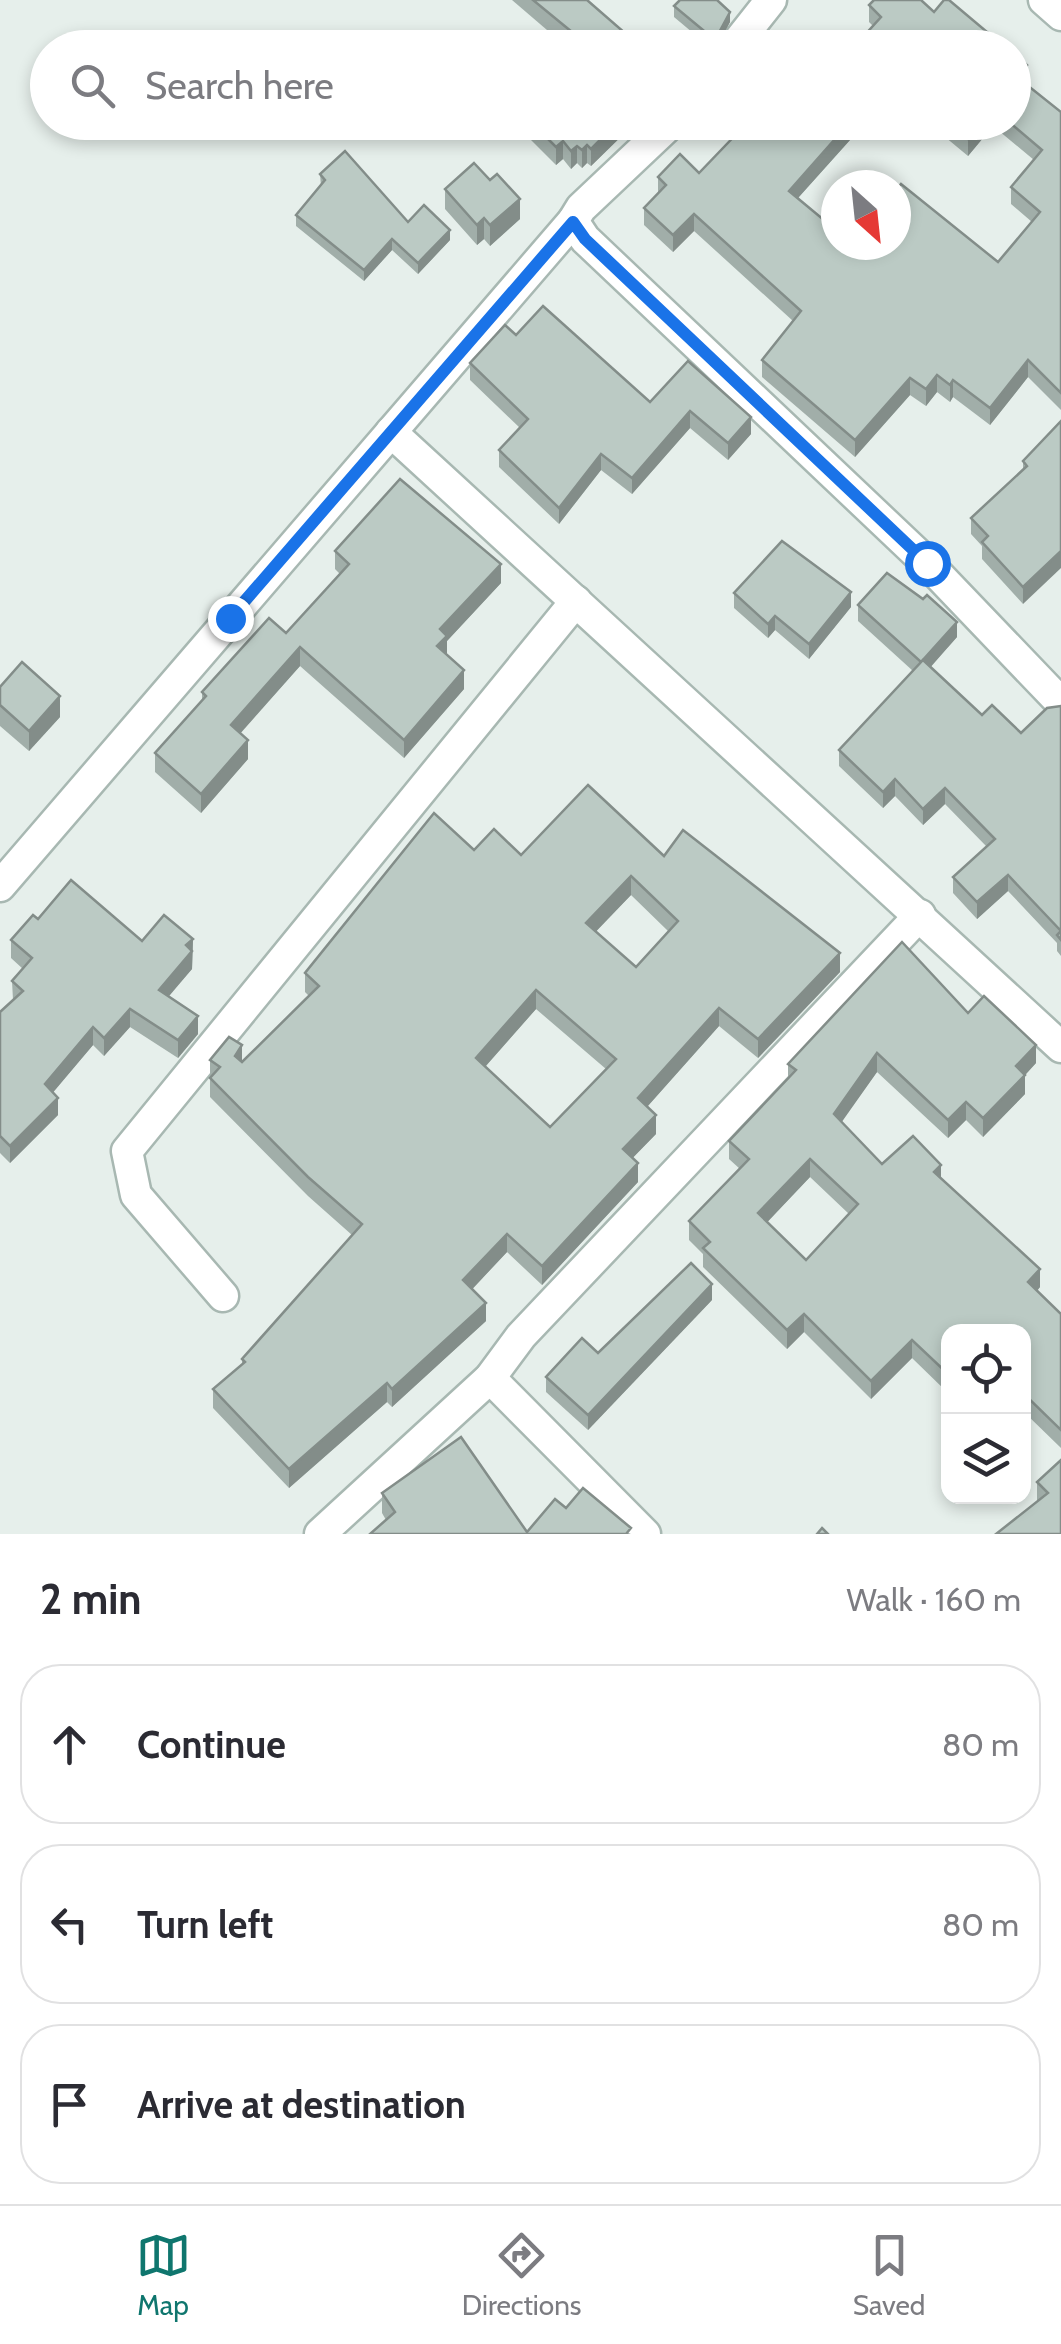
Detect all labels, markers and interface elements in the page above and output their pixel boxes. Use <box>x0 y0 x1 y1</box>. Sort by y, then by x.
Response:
search box <box>30 30 1031 140</box>
icon: search <box>65 58 120 113</box>
text: Search here <box>145 62 334 109</box>
north arrow <box>821 170 911 260</box>
route start <box>905 541 951 587</box>
route end <box>208 596 254 642</box>
map controls <box>941 1324 1031 1504</box>
button: locate <box>941 1324 1031 1414</box>
button: layers <box>941 1414 1031 1504</box>
text: 2 min <box>40 1573 141 1625</box>
text: Walk · 160 m <box>847 1580 1021 1619</box>
icon: ahead <box>42 1717 97 1772</box>
text: Continue <box>137 1721 286 1768</box>
text: 80 m <box>942 1725 1019 1764</box>
icon: left <box>42 1897 97 1952</box>
text: Turn left <box>137 1901 273 1948</box>
text: 80 m <box>942 1905 1019 1944</box>
icon: arrive <box>42 2077 97 2132</box>
text: Arrive at destination <box>137 2081 466 2128</box>
tab: Map <box>136 2228 191 2322</box>
tab: Directions <box>462 2228 581 2322</box>
tab: Saved <box>853 2228 925 2322</box>

